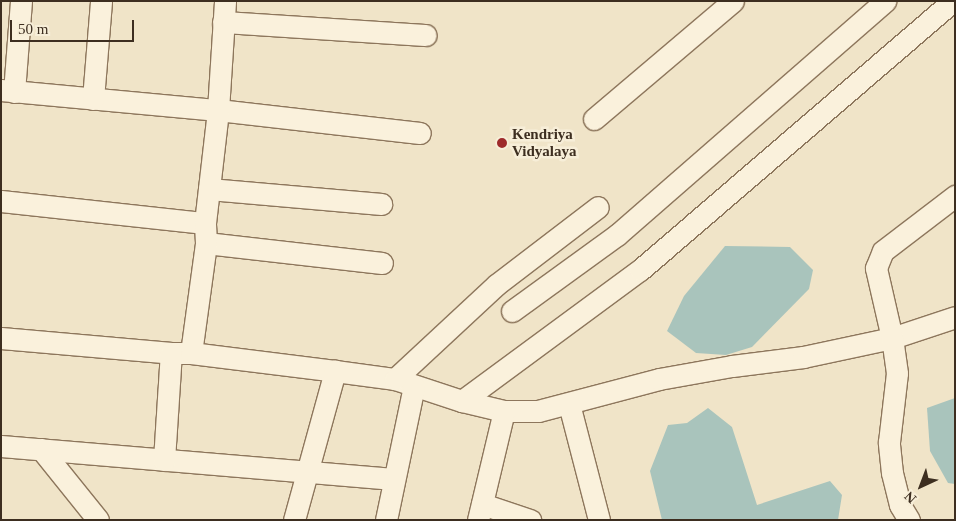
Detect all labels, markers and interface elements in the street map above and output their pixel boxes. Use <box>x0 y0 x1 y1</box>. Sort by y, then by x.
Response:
scale bar <box>12 10 136 42</box>
text: 50 m <box>18 21 48 37</box>
place label: Kendriya Vidyalaya <box>512 125 576 160</box>
marker: Kendriya Vidyalaya <box>496 137 508 149</box>
north arrow <box>896 461 946 511</box>
text: N <box>902 488 919 506</box>

